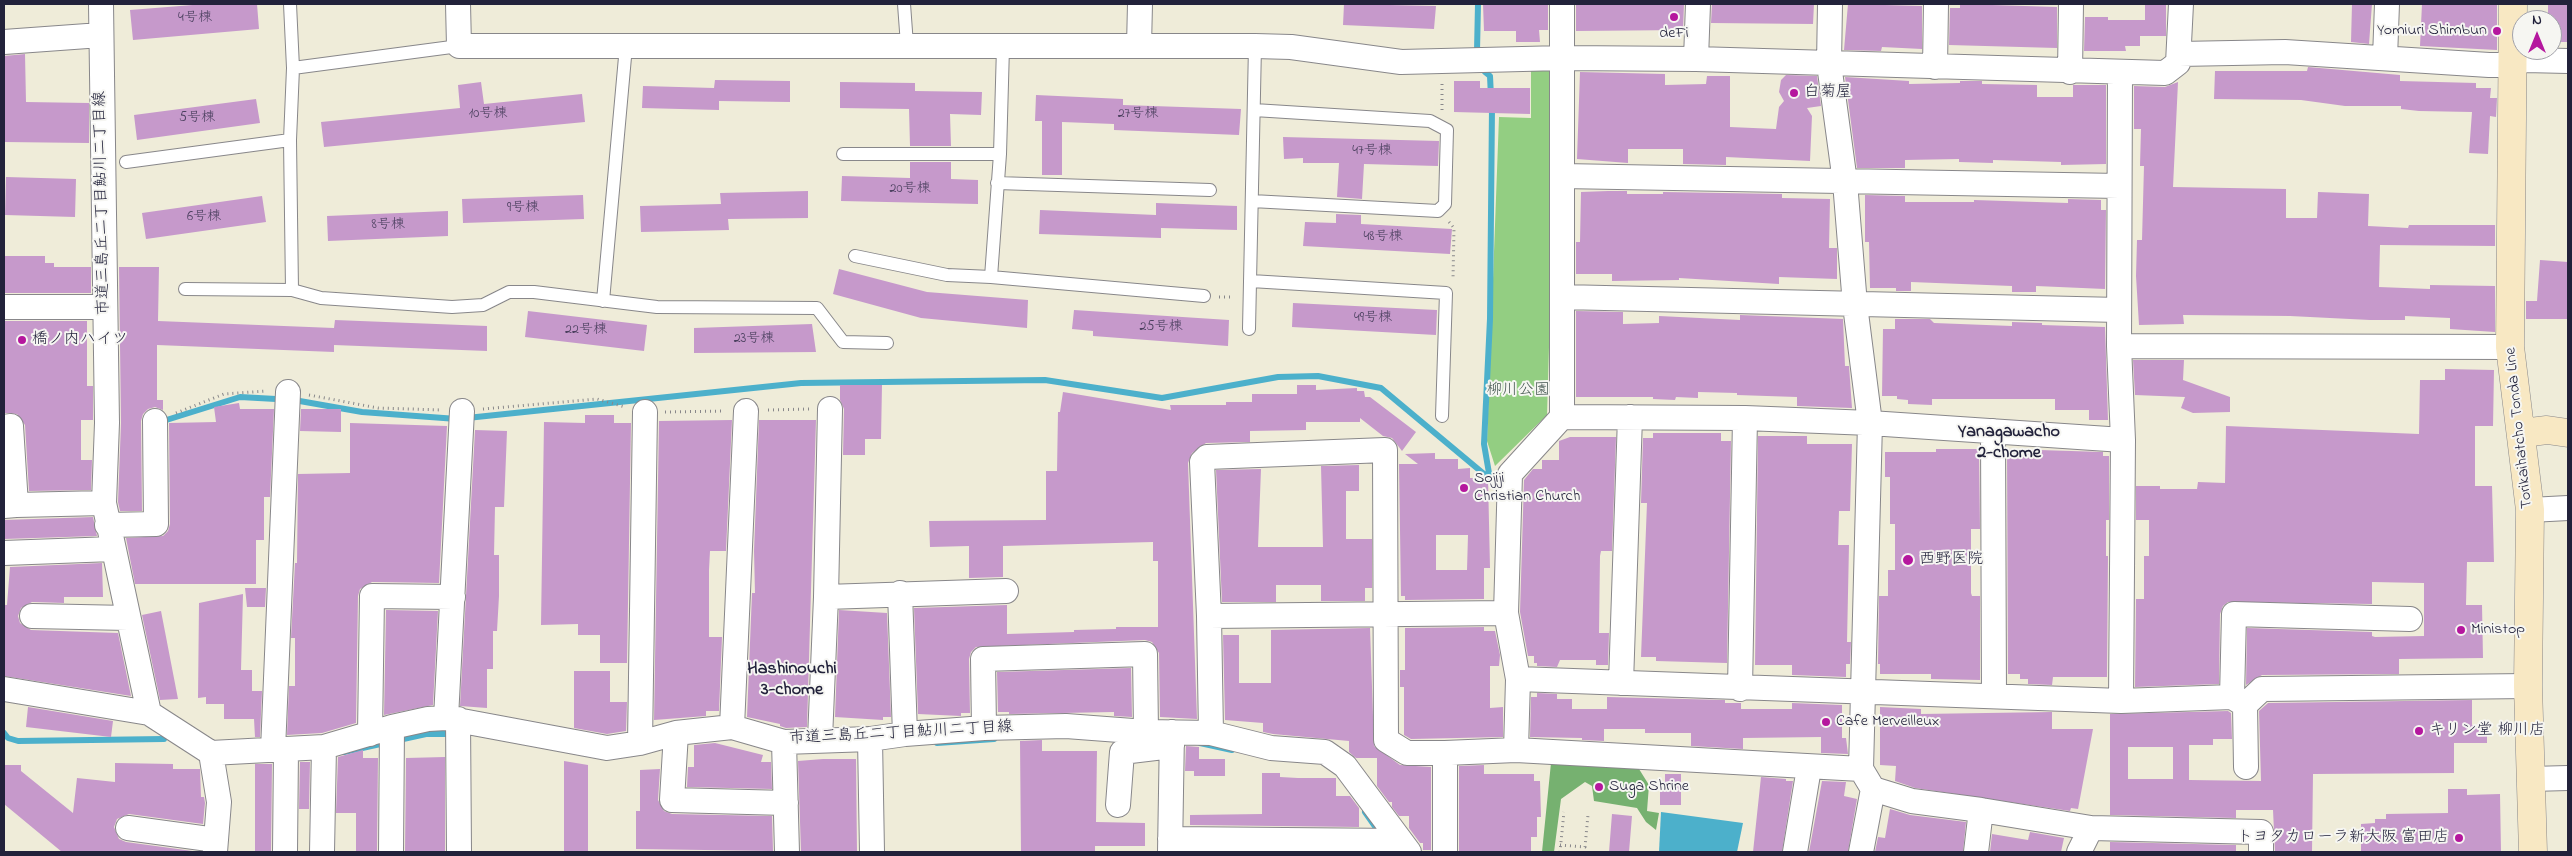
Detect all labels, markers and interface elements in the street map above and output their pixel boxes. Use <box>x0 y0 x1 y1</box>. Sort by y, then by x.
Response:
north arrow <box>2512 10 2562 60</box>
text: N <box>2532 10 2542 31</box>
house number: 4号棟 <box>178 11 212 27</box>
marker: deFi <box>1668 11 1680 23</box>
place label: Yomiuri Shimbun <box>2377 21 2487 41</box>
place label: deFi <box>1659 24 1689 44</box>
marker: Yomiuri Shimbun <box>2491 25 2503 37</box>
place label: 白菊屋 <box>1804 83 1852 103</box>
marker: 白菊屋 <box>1788 87 1800 99</box>
street label: 市道三島丘二丁目鮎川二丁目線 <box>91 91 115 315</box>
house number: 10号棟 <box>469 107 507 123</box>
house number: 27号棟 <box>1118 107 1158 123</box>
house number: 5号棟 <box>179 111 215 127</box>
house number: 47号棟 <box>1352 144 1392 160</box>
house number: 20号棟 <box>889 182 931 198</box>
house number: 9号棟 <box>507 201 539 217</box>
house number: 6号棟 <box>187 210 221 226</box>
house number: 8号棟 <box>371 218 405 234</box>
house number: 48号棟 <box>1363 230 1403 246</box>
house number: 49号棟 <box>1354 311 1392 327</box>
house number: 25号棟 <box>1140 320 1182 336</box>
house number: 22号棟 <box>565 323 607 339</box>
place label: 橋ノ内ハイツ <box>32 330 128 350</box>
house number: 23号棟 <box>734 332 774 348</box>
marker: 橋ノ内ハイツ <box>16 334 28 346</box>
street label: Torikaihatcho Tonda Line <box>2502 346 2538 510</box>
park label: 柳川公園 <box>1486 381 1550 401</box>
district label: Yanagawacho 2-chome <box>1958 422 2060 464</box>
place label: Sojiji Christian Church <box>1474 469 1580 507</box>
marker: Sojiji Christian Church <box>1458 482 1470 494</box>
place label: 西野医院 <box>1919 550 1983 570</box>
marker: 西野医院 <box>1901 553 1915 567</box>
place label: Ministop <box>2471 620 2525 640</box>
marker: Ministop <box>2455 624 2467 636</box>
district label: Hashinouchi 3-chome <box>747 659 837 702</box>
place label: Cafe Merveilleux <box>1836 712 1939 732</box>
marker: Cafe Merveilleux <box>1820 716 1832 728</box>
street label: 市道三島丘二丁目鮎川二丁目線 <box>789 719 1013 749</box>
place label: キリン堂 柳川店 <box>2429 721 2545 741</box>
marker: キリン堂 柳川店 <box>2413 725 2425 737</box>
place label: Suga Shrine <box>1609 777 1689 797</box>
marker: Suga Shrine <box>1593 781 1605 793</box>
place label: トヨタカローラ新大阪 富田店 <box>2237 828 2449 848</box>
marker: トヨタカローラ新大阪 富田店 <box>2453 832 2465 844</box>

